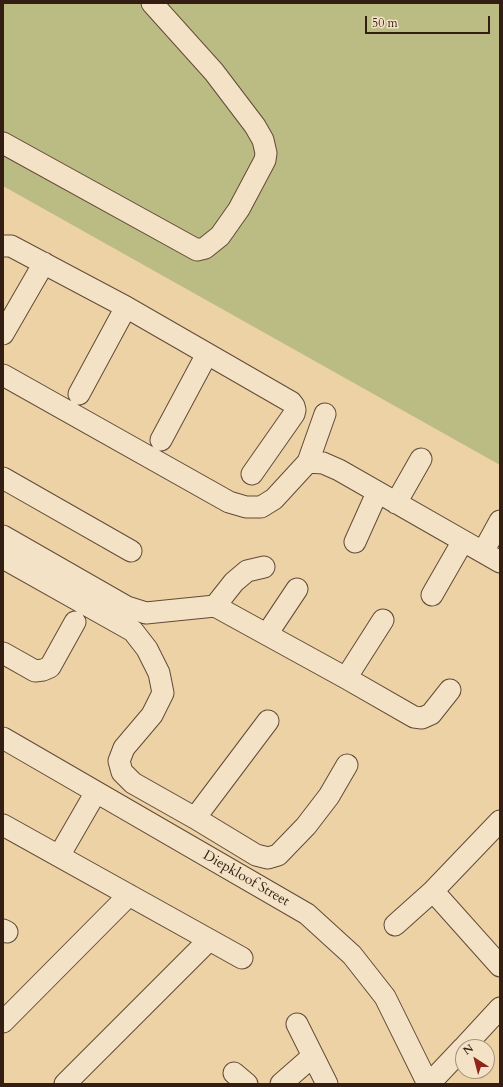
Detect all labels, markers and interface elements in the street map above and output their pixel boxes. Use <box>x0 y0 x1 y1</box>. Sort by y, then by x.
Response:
scale bar <box>367 8 492 34</box>
text: 50 m <box>372 15 398 31</box>
street label: Diepkloof Street <box>200 847 292 911</box>
north arrow <box>455 1039 495 1079</box>
text: N <box>460 1041 477 1059</box>

